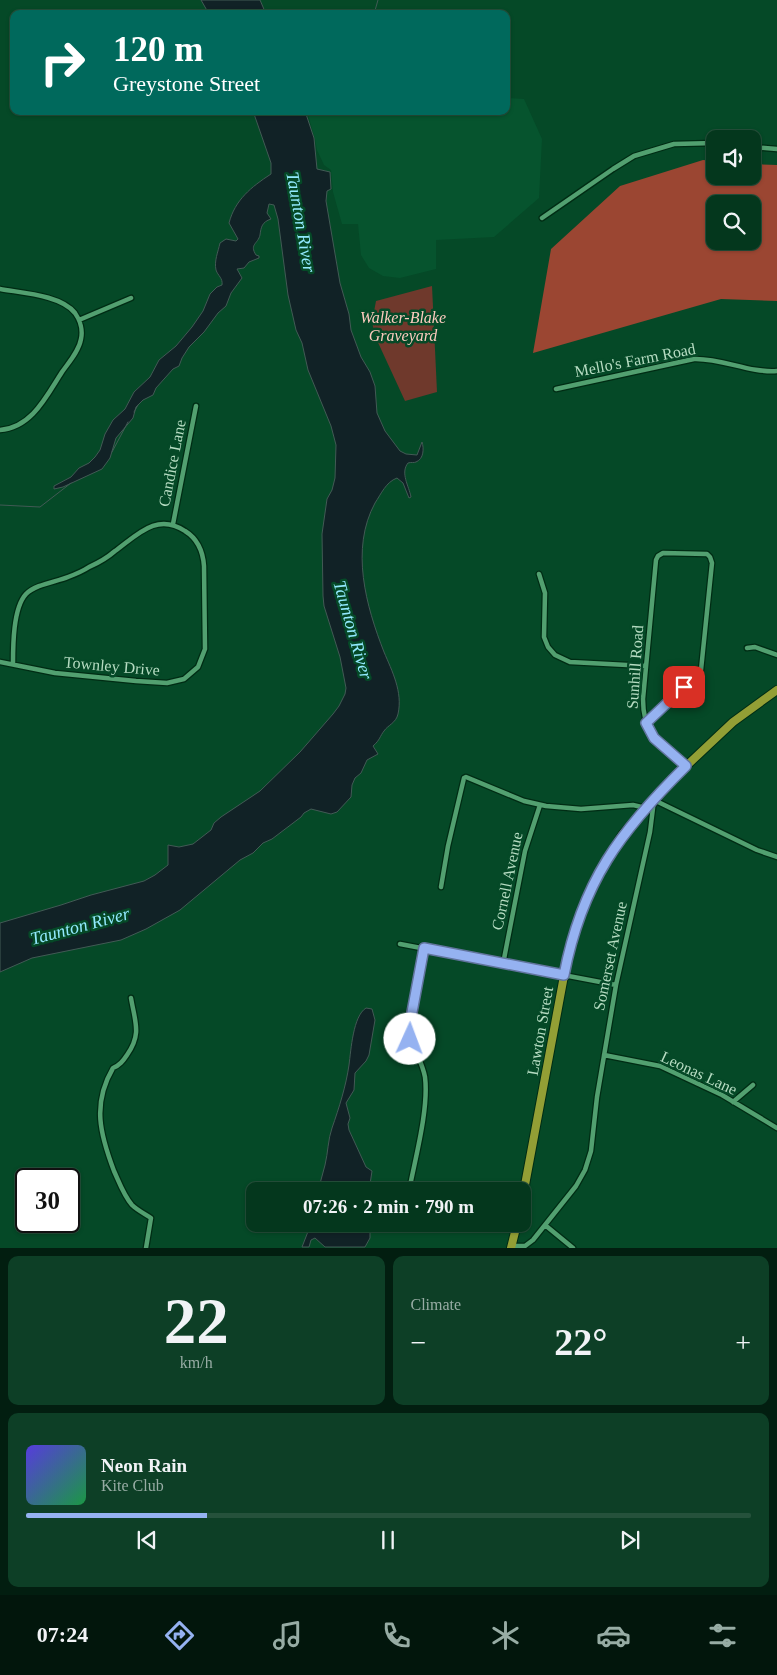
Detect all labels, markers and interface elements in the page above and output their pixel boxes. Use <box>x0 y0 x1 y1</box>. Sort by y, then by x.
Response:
icon: right <box>30 30 95 95</box>
text: 120 m <box>113 30 203 69</box>
text: Greystone Street <box>113 71 260 96</box>
map controls <box>706 130 761 250</box>
button: sound <box>706 130 761 185</box>
water label: Taunton River <box>282 170 320 275</box>
button: search <box>706 195 761 250</box>
park label: Walker-Blake Graveyard <box>360 309 446 345</box>
street label: Mello's Farm Road <box>573 340 697 380</box>
street label: Candice Lane <box>155 418 189 508</box>
water label: Taunton River <box>329 578 377 683</box>
street label: Sunhill Road <box>624 625 646 709</box>
street label: Townley Drive <box>63 653 161 680</box>
pin <box>663 666 705 708</box>
icon: arrive <box>670 673 698 701</box>
street label: Cornell Avenue <box>488 830 526 932</box>
street label: Somerset Avenue <box>590 900 630 1012</box>
water label: Taunton River <box>28 903 133 949</box>
street label: Lawton Street <box>524 985 556 1077</box>
position arrow <box>383 1012 435 1064</box>
street label: Leonas Lane <box>658 1048 740 1098</box>
speed limit sign: 30 <box>15 1168 80 1233</box>
text: 07:26 · 2 min · 790 m <box>303 1196 474 1217</box>
text: 22 <box>164 1285 229 1357</box>
text: Climate <box>411 1296 461 1313</box>
text: 22° <box>554 1321 607 1363</box>
text: − <box>411 1327 426 1358</box>
text: + <box>735 1327 751 1358</box>
text: km/h <box>180 1354 213 1371</box>
text: Neon Rain <box>101 1455 187 1476</box>
text: Kite Club <box>101 1477 164 1494</box>
icon: previous <box>133 1526 161 1554</box>
icon: pause <box>374 1526 402 1554</box>
icon: next <box>616 1526 644 1554</box>
icon: directions <box>162 1618 197 1653</box>
icon: music <box>270 1618 305 1653</box>
icon: phone <box>379 1618 414 1653</box>
icon: climate <box>488 1618 523 1653</box>
icon: car <box>596 1618 631 1653</box>
icon: filters <box>705 1618 740 1653</box>
text: 07:24 <box>37 1622 88 1647</box>

